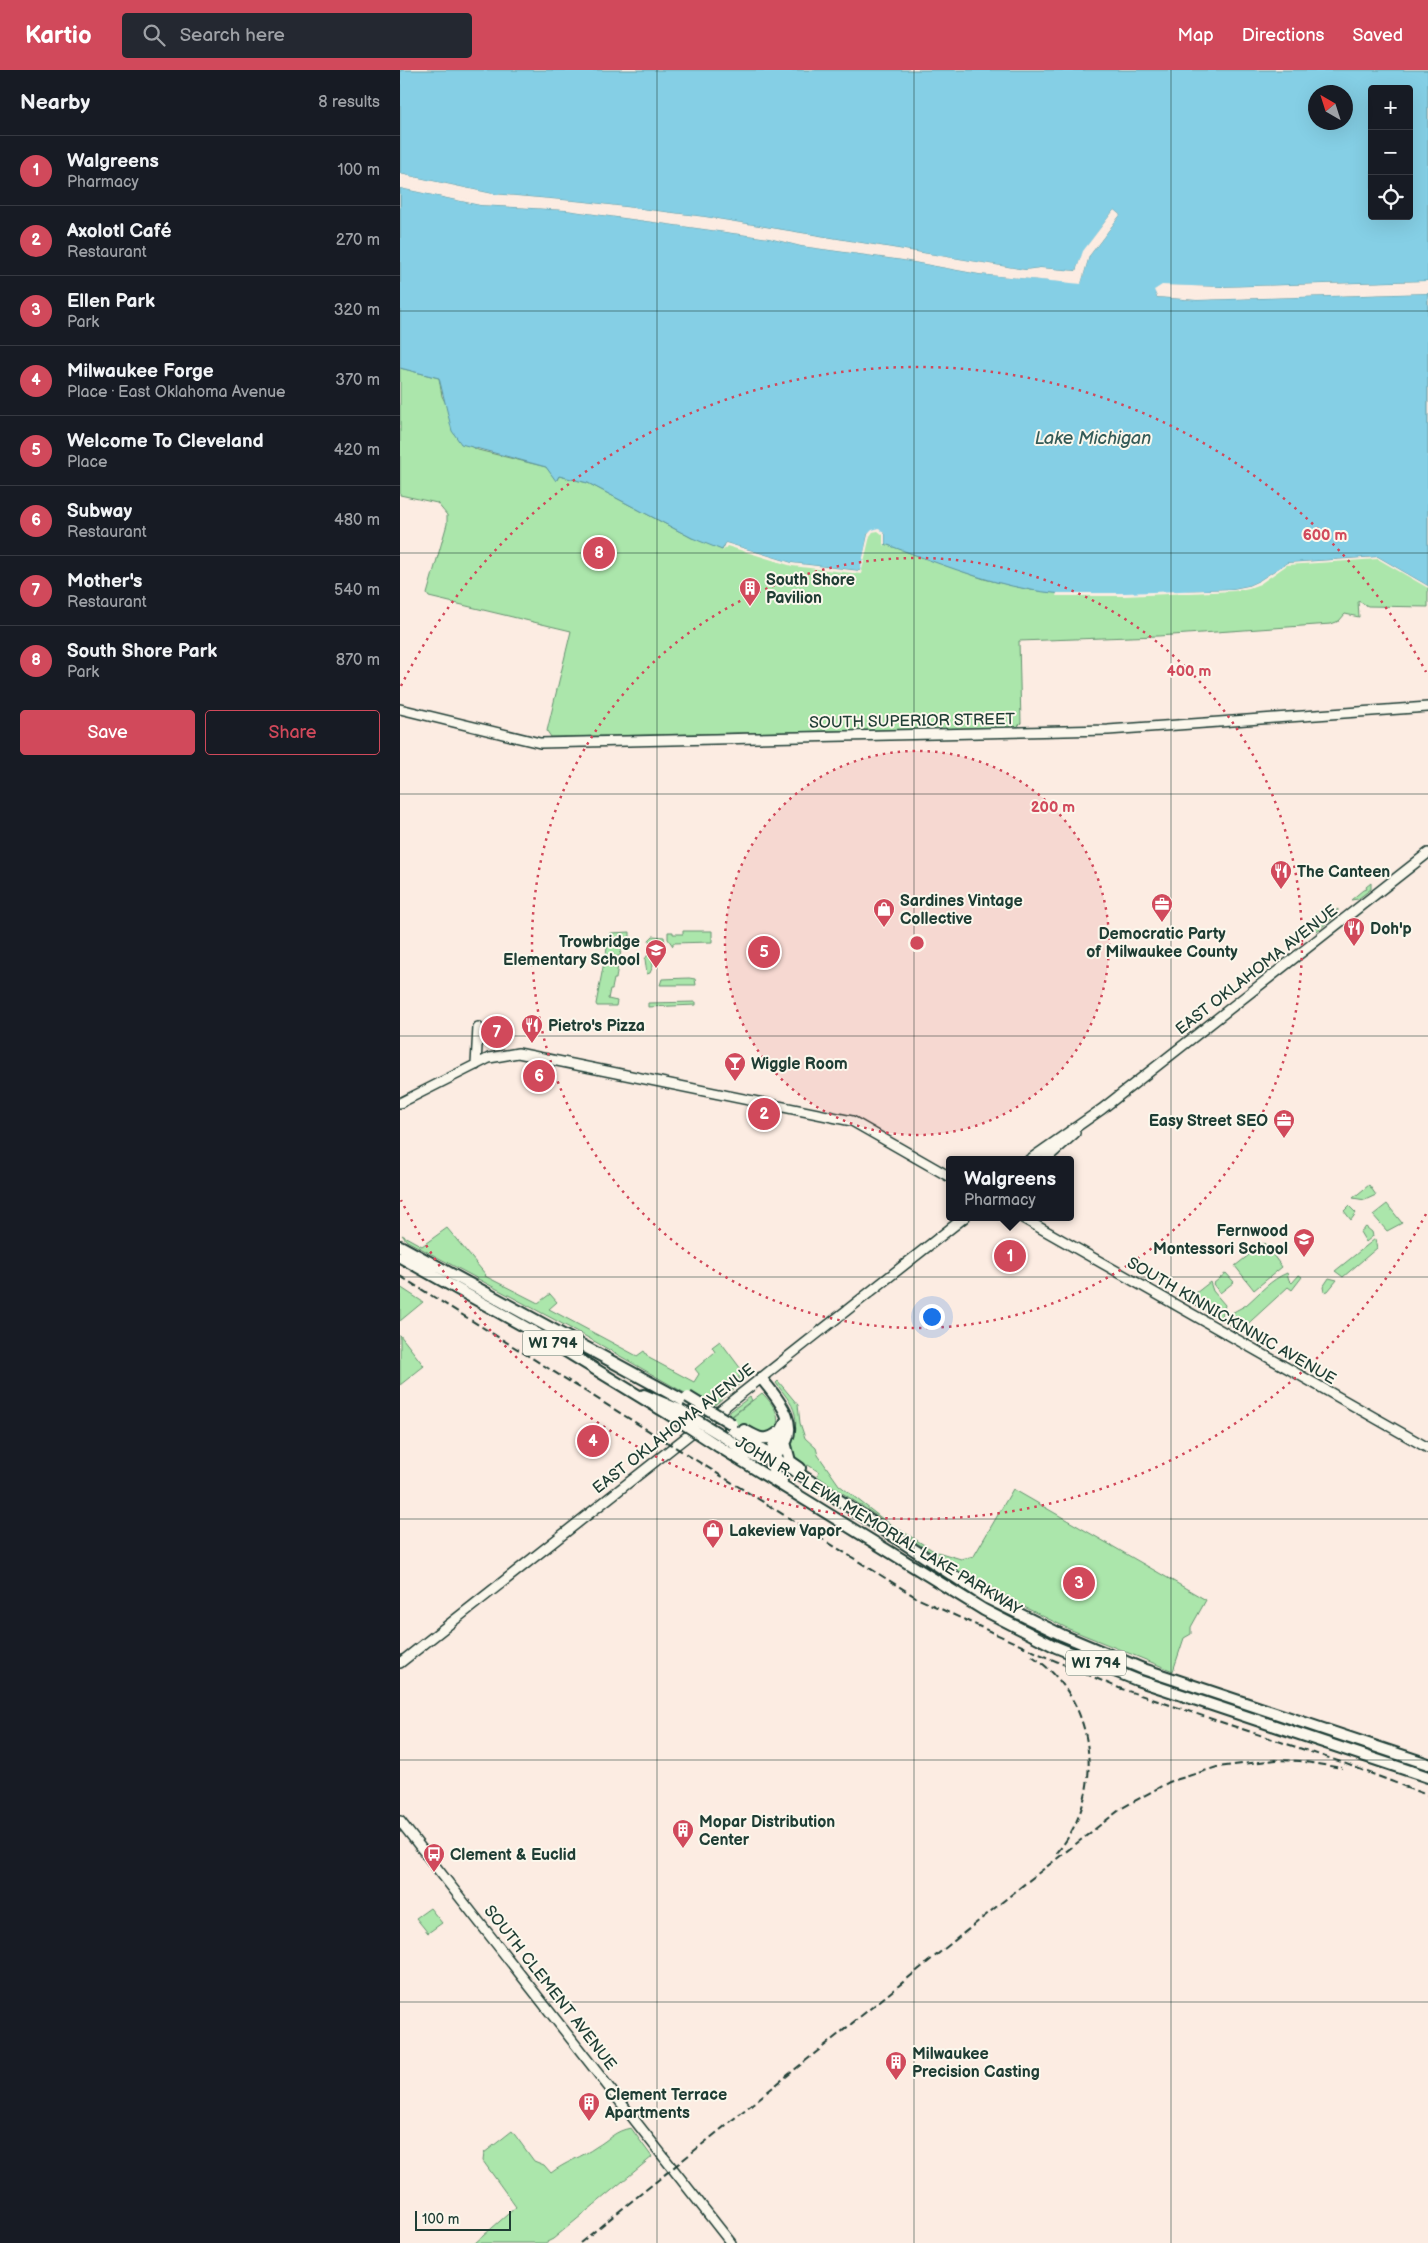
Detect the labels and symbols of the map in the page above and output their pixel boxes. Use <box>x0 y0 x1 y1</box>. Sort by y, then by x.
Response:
north arrow <box>1308 85 1353 130</box>
water label: Lake Michigan <box>1035 428 1151 449</box>
text: 600 m <box>1303 526 1348 545</box>
pin: 8 <box>583 534 615 572</box>
place label: South Shore Pavilion <box>766 571 855 608</box>
building icon: South Shore Pavilion <box>738 576 762 607</box>
text: 400 m <box>1167 662 1211 681</box>
street label: SOUTH SUPERIOR STREET <box>809 710 1016 733</box>
text: 200 m <box>1031 798 1075 817</box>
restaurant icon: The Canteen <box>1269 859 1293 890</box>
place label: The Canteen <box>1297 863 1390 882</box>
place label: Sardines Vintage Collective <box>900 892 1023 929</box>
office icon: Democratic Party of Milwaukee County <box>1150 892 1174 923</box>
shop icon: Sardines Vintage Collective <box>872 897 896 928</box>
street label: EAST OKLAHOMA AVENUE <box>1172 901 1342 1039</box>
restaurant icon: Doh'p <box>1342 916 1366 947</box>
place label: Doh'p <box>1370 920 1412 939</box>
place label: Democratic Party of Milwaukee County <box>1086 925 1238 962</box>
place label: Trowbridge Elementary School <box>503 933 640 970</box>
pin: 5 <box>748 933 780 971</box>
centre of rings <box>908 934 926 952</box>
school or university icon: Trowbridge Elementary School <box>644 938 668 969</box>
pin: 7 <box>481 1013 513 1051</box>
restaurant icon: Pietro's Pizza <box>520 1013 544 1044</box>
place label: Pietro's Pizza <box>548 1017 645 1036</box>
bar icon: Wiggle Room <box>723 1051 747 1082</box>
place label: Wiggle Room <box>751 1055 848 1074</box>
pin: 6 <box>523 1057 555 1095</box>
pin: 2 <box>748 1095 780 1133</box>
office icon: Easy Street SEO <box>1272 1108 1296 1139</box>
place label: Easy Street SEO <box>1149 1112 1268 1131</box>
place label: Fernwood Montessori School <box>1153 1222 1288 1259</box>
school or university icon: Fernwood Montessori School <box>1292 1227 1316 1258</box>
pin: 1 <box>994 1237 1026 1275</box>
street label: SOUTH KINNICKINNIC AVENUE <box>1123 1254 1339 1389</box>
your location <box>919 1304 945 1330</box>
road number: WI 794 <box>523 1330 583 1356</box>
street label: EAST OKLAHOMA AVENUE <box>589 1360 759 1498</box>
pin: 4 <box>577 1422 609 1460</box>
street label: JOHN R. PLEWA MEMORIAL LAKE PARKWAY <box>732 1433 1025 1620</box>
shop icon: Lakeview Vapor <box>701 1518 725 1549</box>
place label: Lakeview Vapor <box>729 1522 842 1541</box>
pin: 3 <box>1063 1564 1095 1602</box>
road number: WI 794 <box>1066 1650 1126 1676</box>
place label: Mopar Distribution Center <box>699 1813 835 1850</box>
building icon: Mopar Distribution Center <box>671 1818 695 1849</box>
bus stop icon: Clement & Euclid <box>422 1842 446 1873</box>
place label: Clement & Euclid <box>450 1846 576 1865</box>
street label: SOUTH CLEMENT AVENUE <box>480 1902 620 2074</box>
place label: Milwaukee Precision Casting <box>912 2045 1040 2082</box>
building icon: Milwaukee Precision Casting <box>884 2050 908 2081</box>
place label: Clement Terrace Apartments <box>604 2086 727 2123</box>
building icon: Clement Terrace Apartments <box>577 2091 601 2122</box>
scale bar <box>415 2208 511 2231</box>

